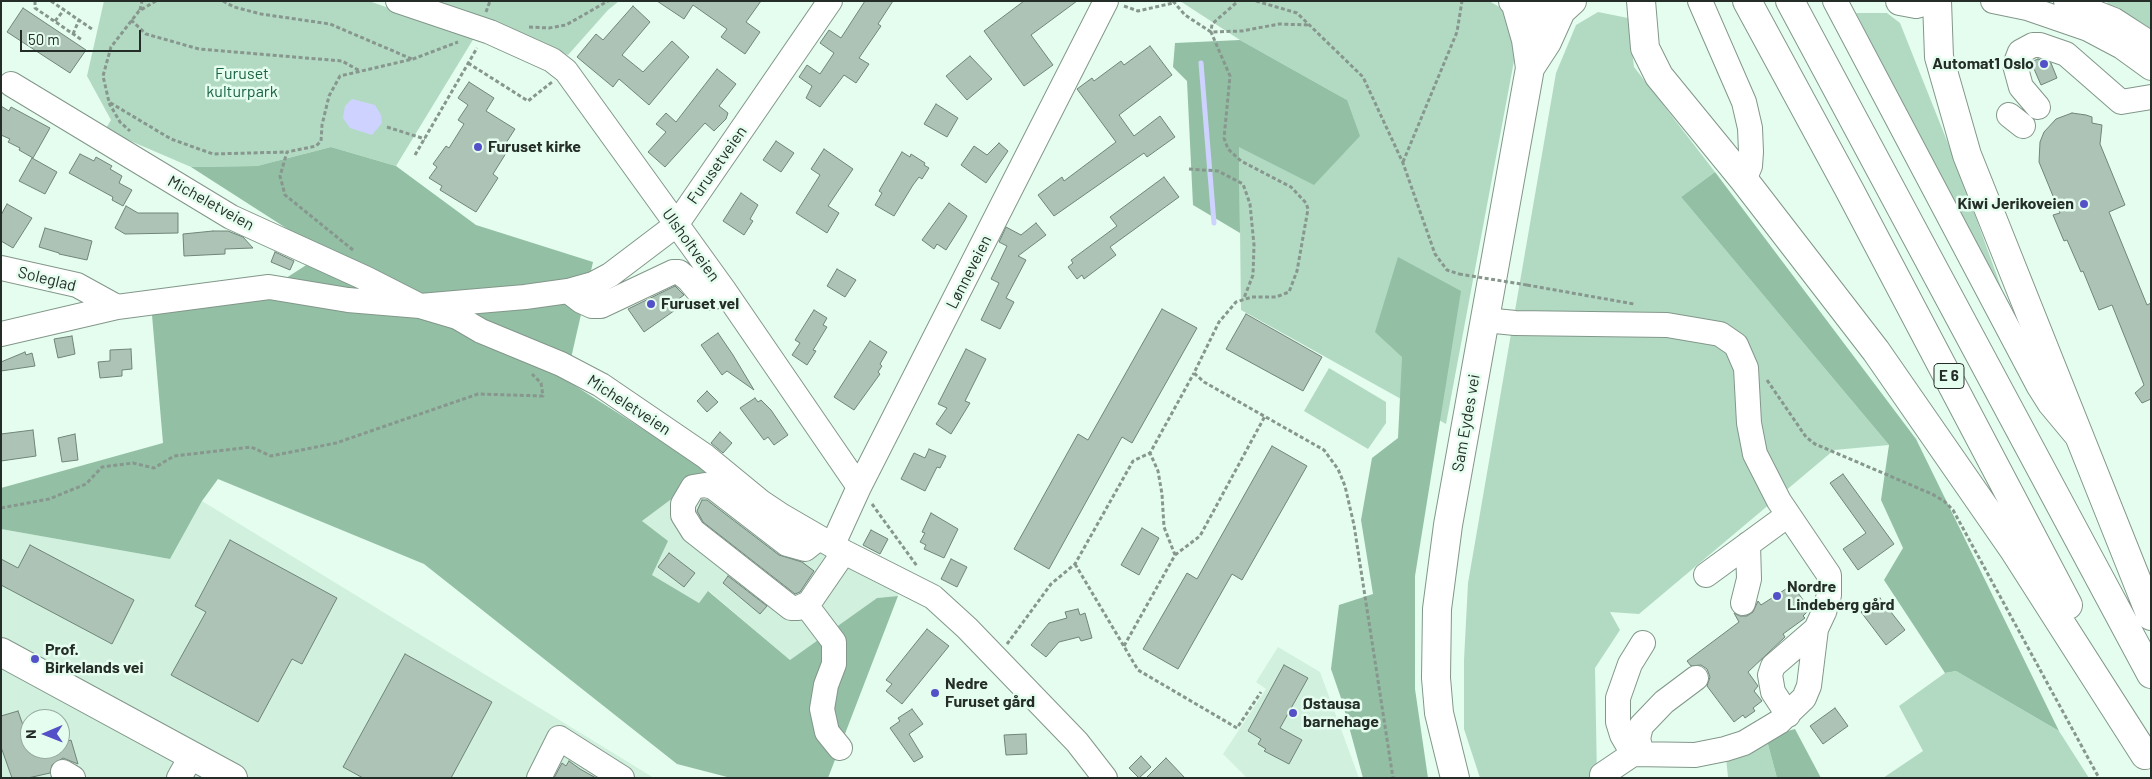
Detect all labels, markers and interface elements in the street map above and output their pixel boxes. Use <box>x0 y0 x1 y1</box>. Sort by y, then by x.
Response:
scale bar <box>22 20 144 52</box>
text: 50 m <box>28 30 60 48</box>
place label: Automat1 Oslo <box>1932 54 2034 74</box>
marker: Automat1 Oslo <box>2038 58 2050 70</box>
park label: Furuset kulturpark <box>206 64 278 102</box>
street label: Furusetveien <box>683 122 751 208</box>
place label: Furuset kirke <box>488 137 581 157</box>
marker: Furuset kirke <box>472 141 484 153</box>
street label: Micheletveien <box>164 171 258 235</box>
place label: Kiwi Jerikoveien <box>1957 194 2074 214</box>
marker: Kiwi Jerikoveien <box>2078 198 2090 210</box>
street label: Ulsholtveien <box>658 205 724 285</box>
street label: Lønneveien <box>942 232 996 312</box>
street label: Soleglad <box>16 262 78 296</box>
place label: Furuset vel <box>661 294 739 314</box>
marker: Furuset vel <box>645 298 657 310</box>
road number: E 6 <box>1934 364 1964 388</box>
street label: Micheletveien <box>584 371 674 439</box>
street label: Sam Eydes vei <box>1448 373 1484 473</box>
place label: Nordre Lindeberg gård <box>1787 577 1895 615</box>
marker: Nordre Lindeberg gård <box>1771 590 1783 602</box>
place label: Prof. Birkelands vei <box>45 640 144 678</box>
marker: Prof. Birkelands vei <box>29 653 41 665</box>
place label: Nedre Furuset gård <box>945 674 1035 712</box>
marker: Nedre Furuset gård <box>929 687 941 699</box>
place label: Østausa barnehage <box>1303 694 1379 732</box>
marker: Østausa barnehage <box>1287 707 1299 719</box>
north arrow <box>20 709 70 759</box>
text: N <box>22 729 39 739</box>

